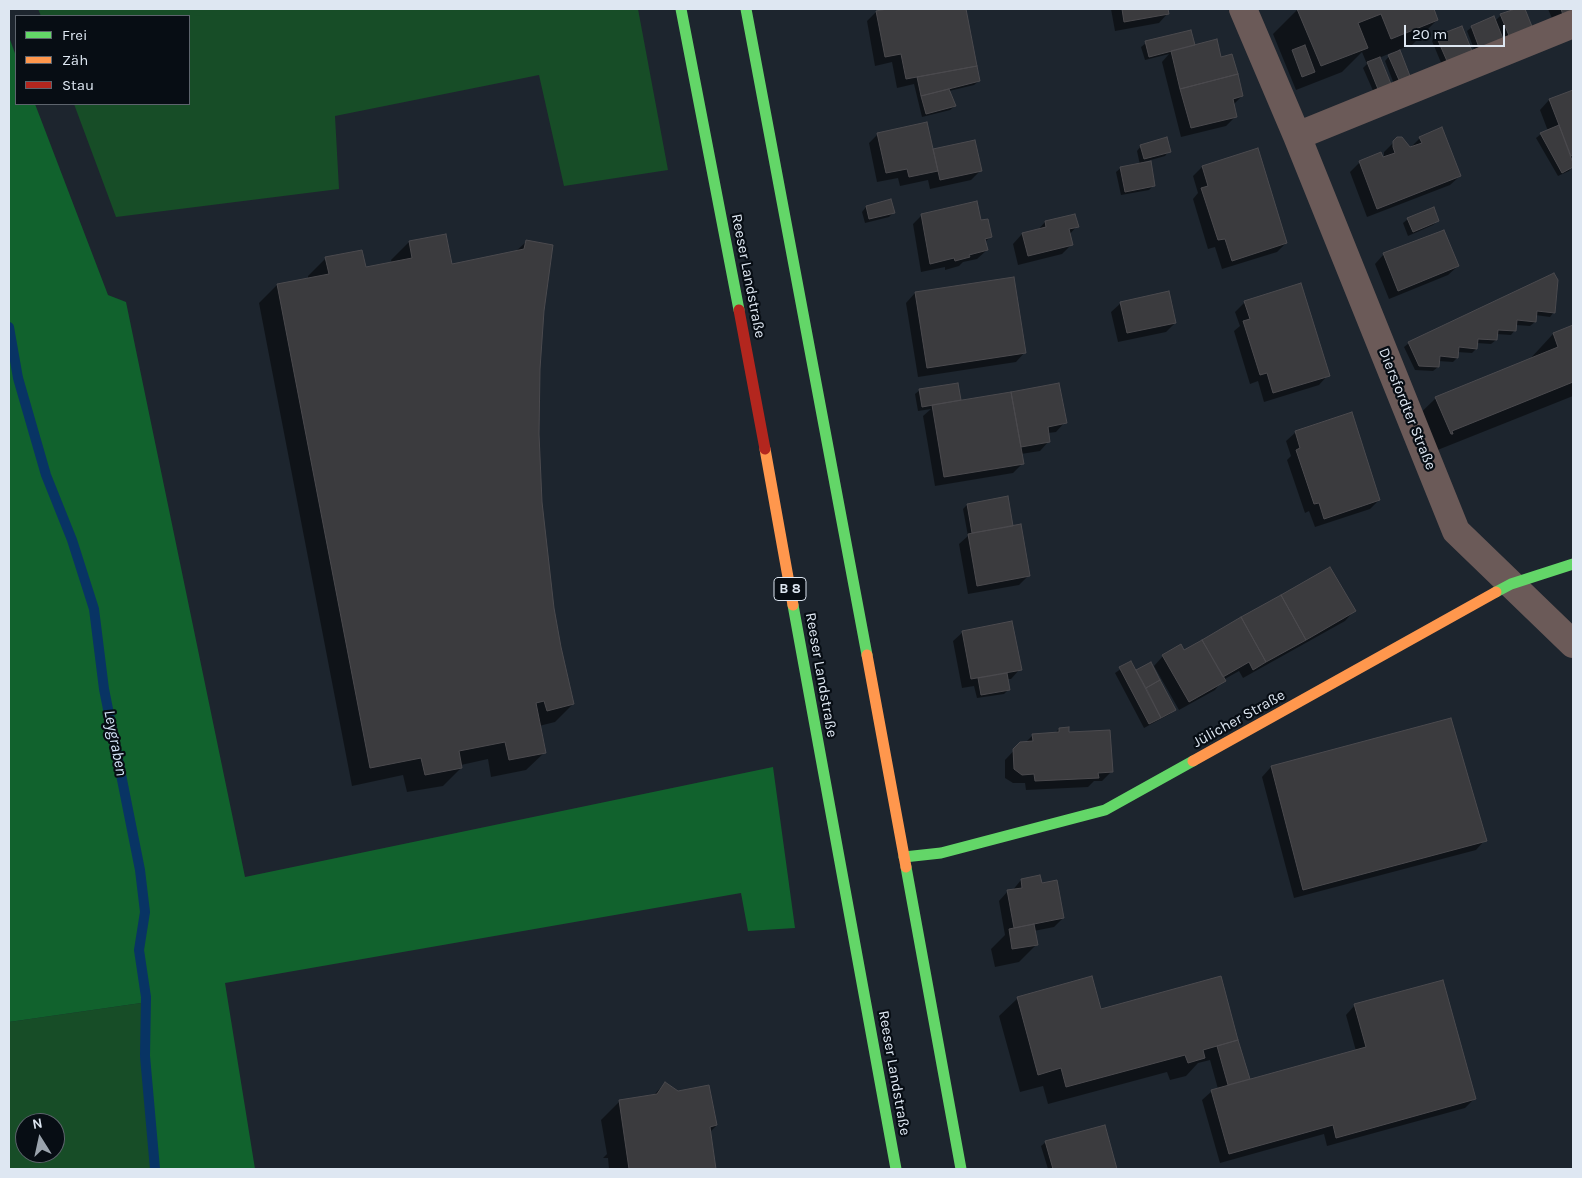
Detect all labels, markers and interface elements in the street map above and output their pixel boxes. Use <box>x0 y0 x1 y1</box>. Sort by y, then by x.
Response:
legend <box>15 15 190 105</box>
scale bar <box>1407 15 1508 47</box>
text: 20 m <box>1412 25 1447 43</box>
text: Frei <box>62 26 87 44</box>
text: Zäh <box>62 51 88 69</box>
text: Stau <box>62 76 94 94</box>
street label: Reeser Landstraße <box>727 212 769 340</box>
street label: Diersfordter Straße <box>1374 345 1440 473</box>
road number: B 8 <box>774 578 806 600</box>
street label: Reeser Landstraße <box>801 611 841 739</box>
street label: Jülicher Straße <box>1190 686 1288 752</box>
water label: Leygraben <box>99 708 131 778</box>
street label: Reeser Landstraße <box>874 1009 914 1137</box>
north arrow <box>15 1113 65 1163</box>
text: N <box>31 1114 44 1133</box>

